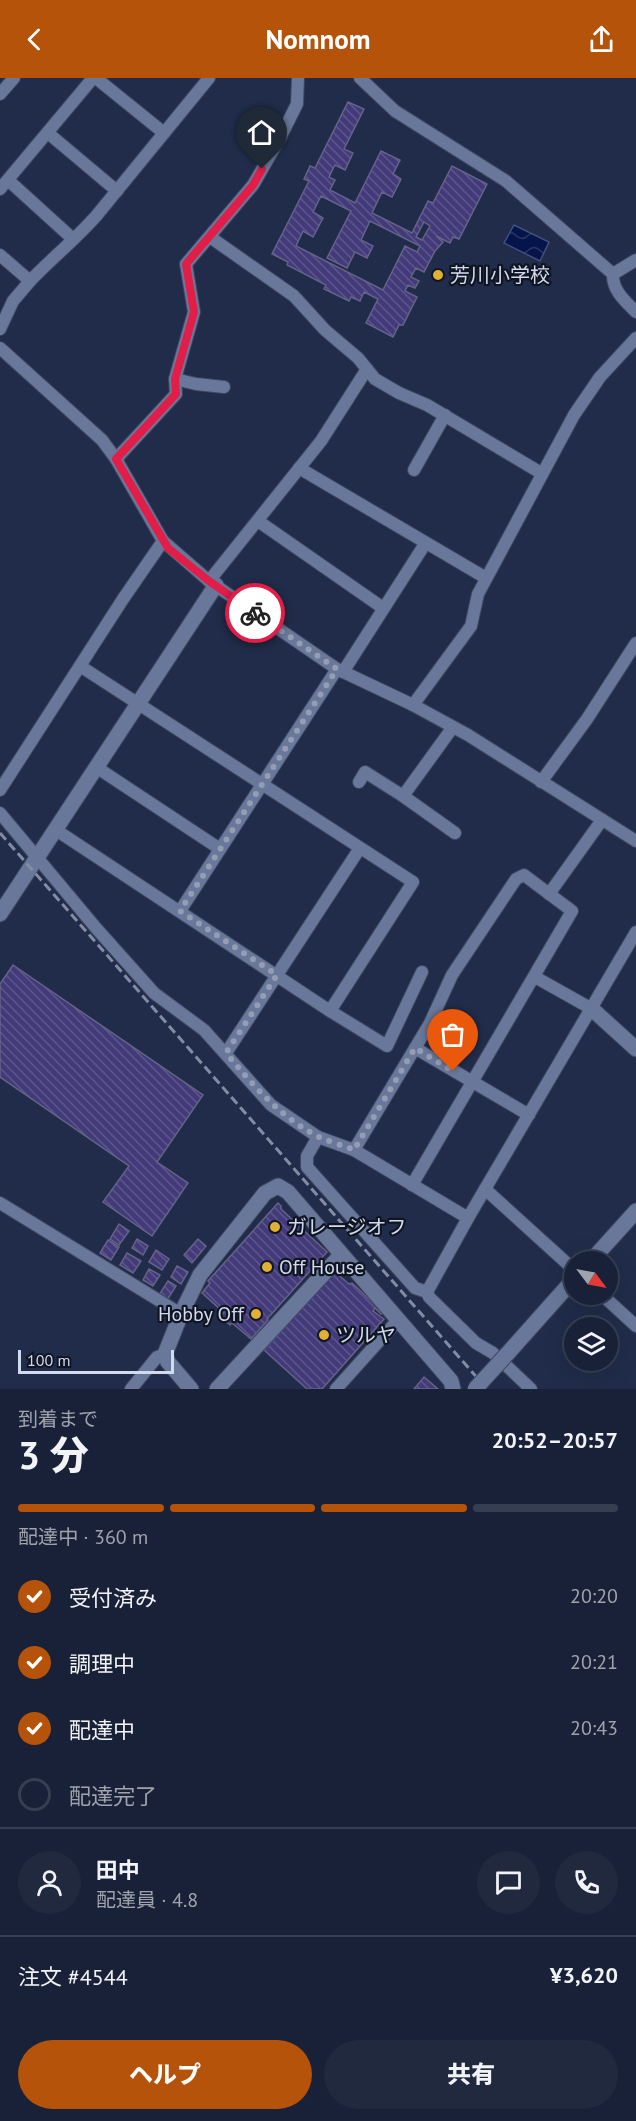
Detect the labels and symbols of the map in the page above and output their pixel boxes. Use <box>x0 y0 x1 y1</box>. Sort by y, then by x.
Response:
pin <box>236 107 287 169</box>
place label: 芳川小学校 <box>450 262 550 288</box>
marker: 芳川小学校 <box>431 268 445 282</box>
courier <box>225 583 285 643</box>
pin <box>427 1009 478 1071</box>
place label: ガレージオフ <box>287 1214 407 1240</box>
marker: ガレージオフ <box>268 1220 282 1234</box>
north arrow <box>564 1251 618 1305</box>
place label: Off House <box>279 1254 364 1280</box>
marker: Off House <box>260 1260 274 1274</box>
place label: Hobby Off <box>158 1301 246 1327</box>
marker: Hobby Off <box>249 1307 263 1321</box>
place label: ツルヤ <box>336 1322 396 1348</box>
marker: ツルヤ <box>317 1328 331 1342</box>
scale bar <box>18 1347 174 1374</box>

